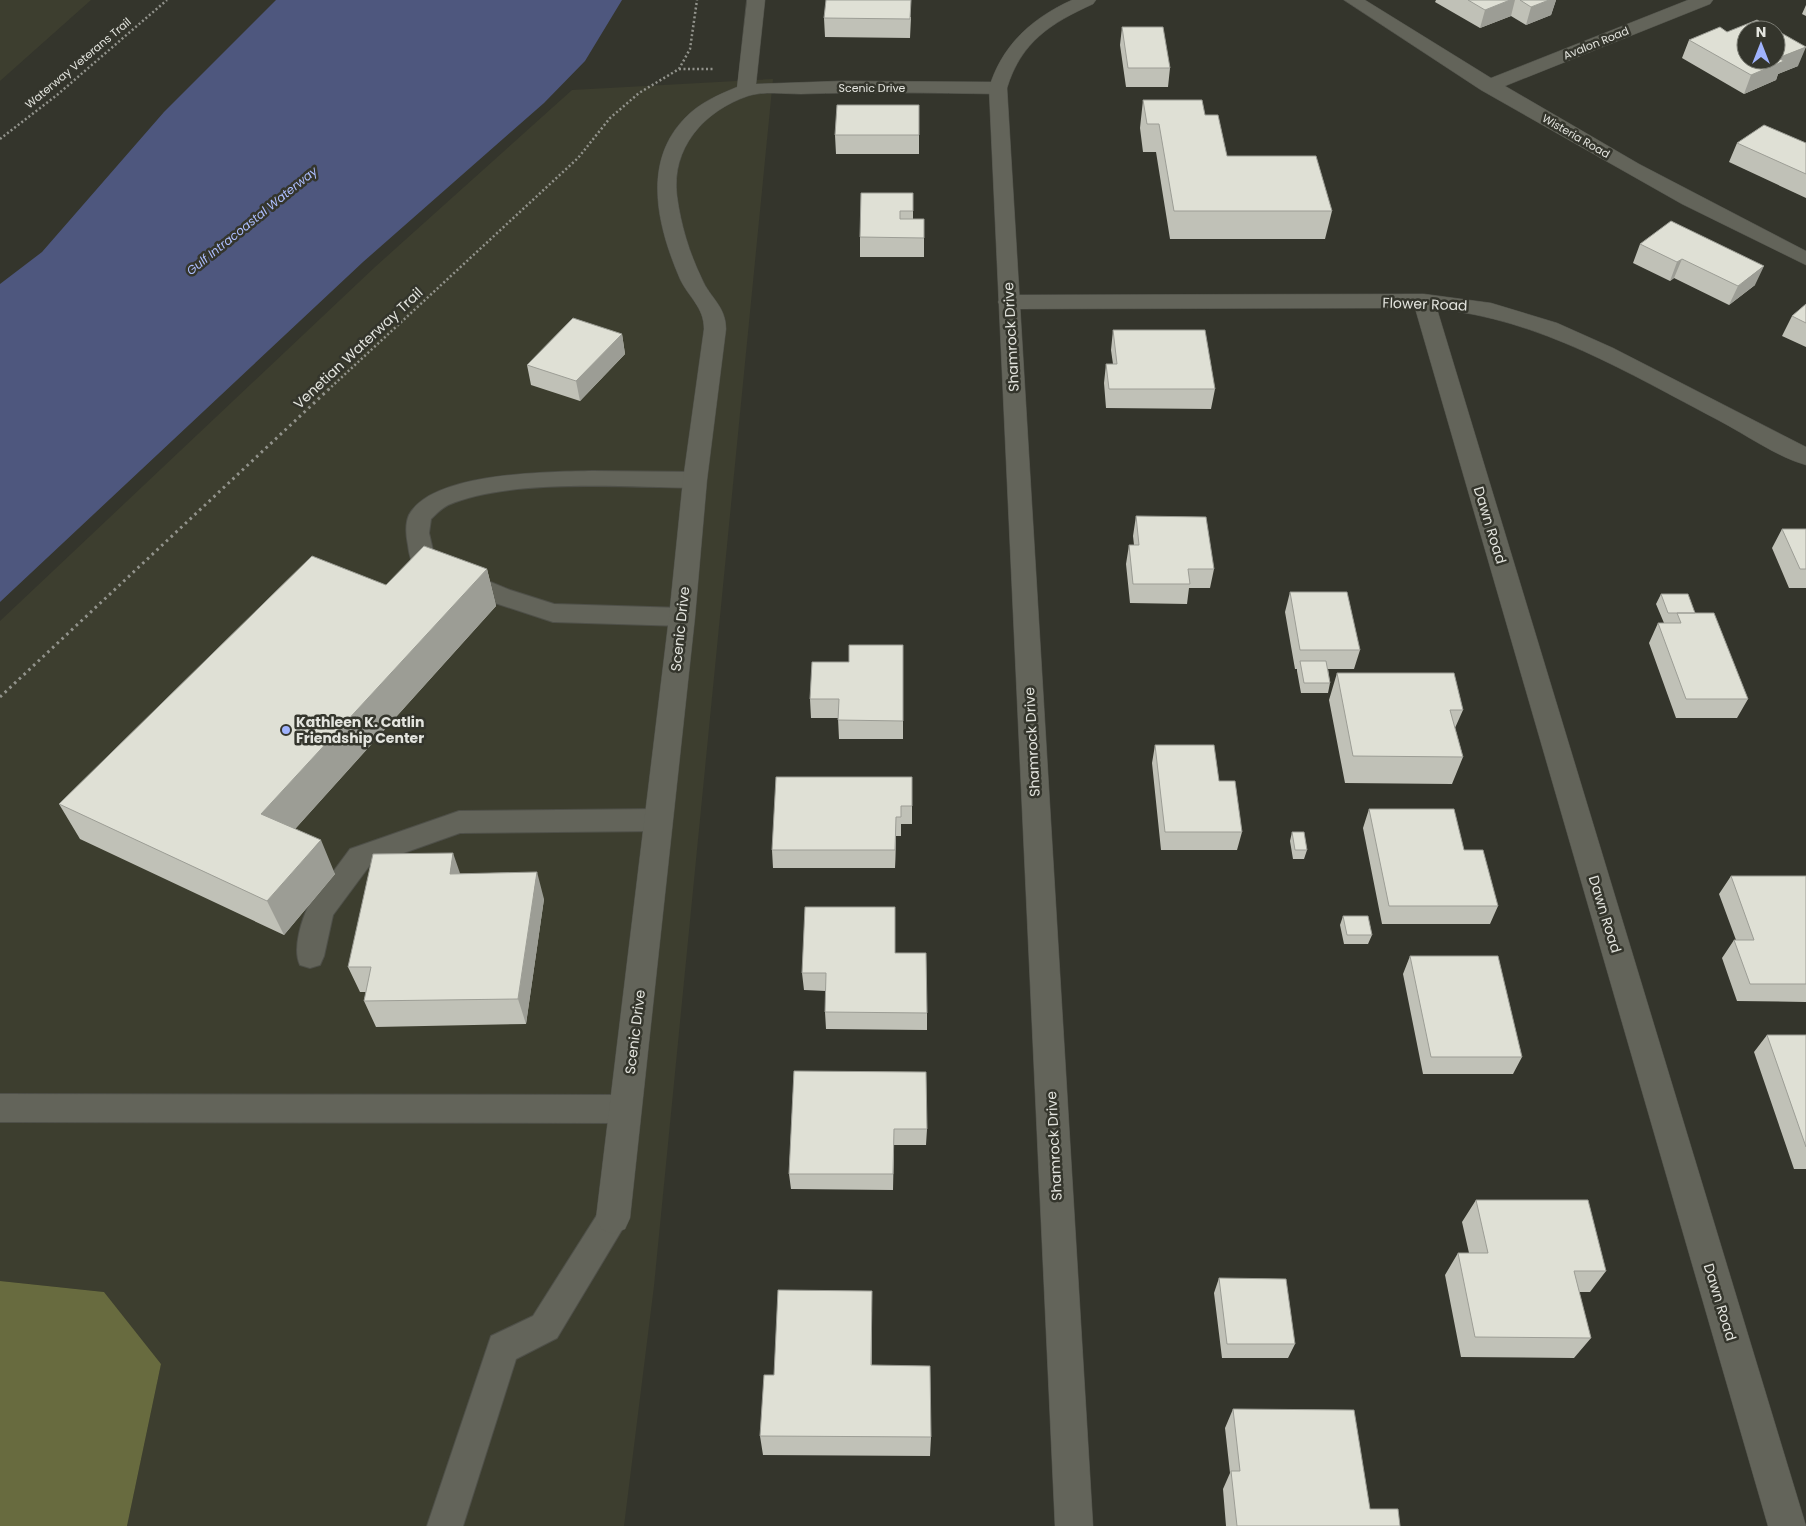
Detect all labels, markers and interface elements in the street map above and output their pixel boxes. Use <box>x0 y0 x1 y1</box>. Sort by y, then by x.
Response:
street label: Waterway Veterans Trail <box>22 14 134 112</box>
north arrow <box>1736 20 1786 70</box>
text: N <box>1756 22 1766 42</box>
street label: Avalon Road <box>1561 23 1631 63</box>
street label: Scenic Drive <box>839 80 906 96</box>
street label: Wisteria Road <box>1539 110 1613 162</box>
water label: Gulf Intracoastal Waterway <box>183 162 322 279</box>
street label: Shamrock Drive <box>998 281 1024 392</box>
street label: Venetian Waterway Trail <box>289 283 427 413</box>
street label: Flower Road <box>1382 293 1468 315</box>
street label: Dawn Road <box>1469 484 1511 566</box>
street label: Scenic Drive <box>666 585 694 672</box>
street label: Shamrock Drive <box>1019 686 1045 797</box>
place label: Kathleen K. Catlin Friendship Center <box>296 712 424 748</box>
marker: Kathleen K. Catlin Friendship Center <box>280 724 292 736</box>
street label: Dawn Road <box>1584 873 1626 955</box>
street label: Scenic Drive <box>620 988 650 1075</box>
street label: Shamrock Drive <box>1041 1090 1067 1201</box>
street label: Dawn Road <box>1699 1261 1741 1343</box>

